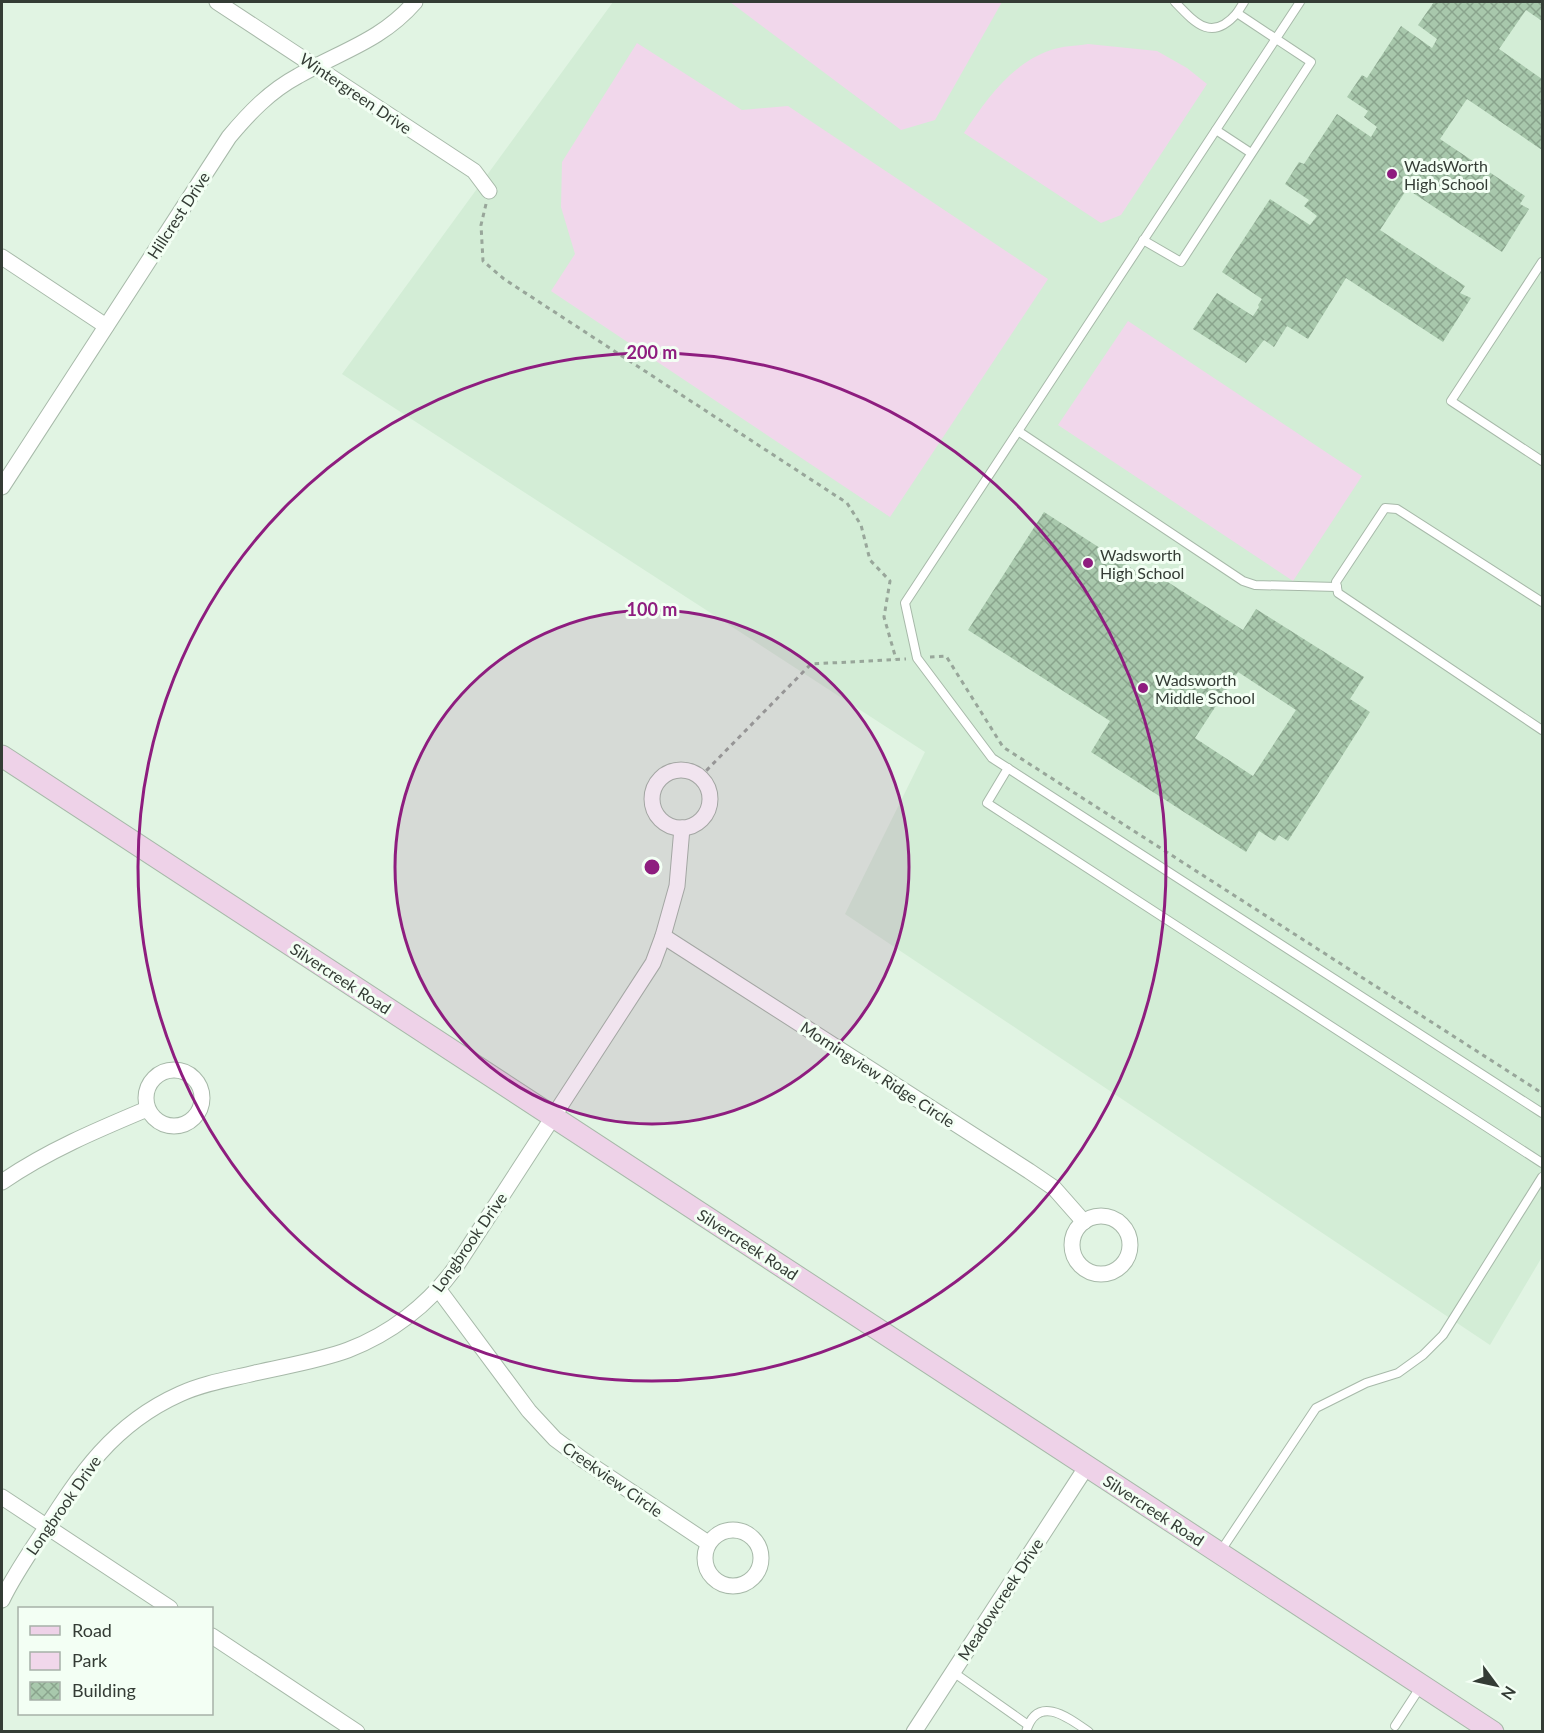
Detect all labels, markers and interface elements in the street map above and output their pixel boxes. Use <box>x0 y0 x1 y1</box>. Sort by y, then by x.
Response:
street label: Wintergreen Drive <box>296 49 416 137</box>
place label: WadsWorth High School <box>1404 156 1488 193</box>
marker: WadsWorth High School <box>1385 167 1399 181</box>
street label: Hillcrest Drive <box>143 168 213 262</box>
text: 200 m <box>627 341 677 363</box>
place label: Wadsworth High School <box>1100 545 1184 582</box>
marker: Wadsworth High School <box>1081 556 1095 570</box>
text: 100 m <box>627 598 677 620</box>
place label: Wadsworth Middle School <box>1155 670 1255 707</box>
marker: Wadsworth Middle School <box>1136 681 1150 695</box>
centre of rings <box>642 857 662 877</box>
street label: Silvercreek Road <box>287 938 395 1018</box>
street label: Morningview Ridge Circle <box>797 1017 959 1131</box>
street label: Longbrook Drive <box>428 1189 510 1295</box>
street label: Silvercreek Road <box>694 1204 802 1284</box>
street label: Creekview Circle <box>559 1437 667 1521</box>
street label: Longbrook Drive <box>22 1452 104 1558</box>
street label: Silvercreek Road <box>1100 1470 1208 1550</box>
street label: Meadowcreek Drive <box>953 1534 1047 1664</box>
legend <box>18 1607 213 1715</box>
text: Road <box>72 1619 112 1641</box>
text: Park <box>72 1649 108 1671</box>
north arrow <box>1466 1655 1526 1715</box>
text: Building <box>72 1679 136 1701</box>
text: N <box>1498 1683 1520 1704</box>

